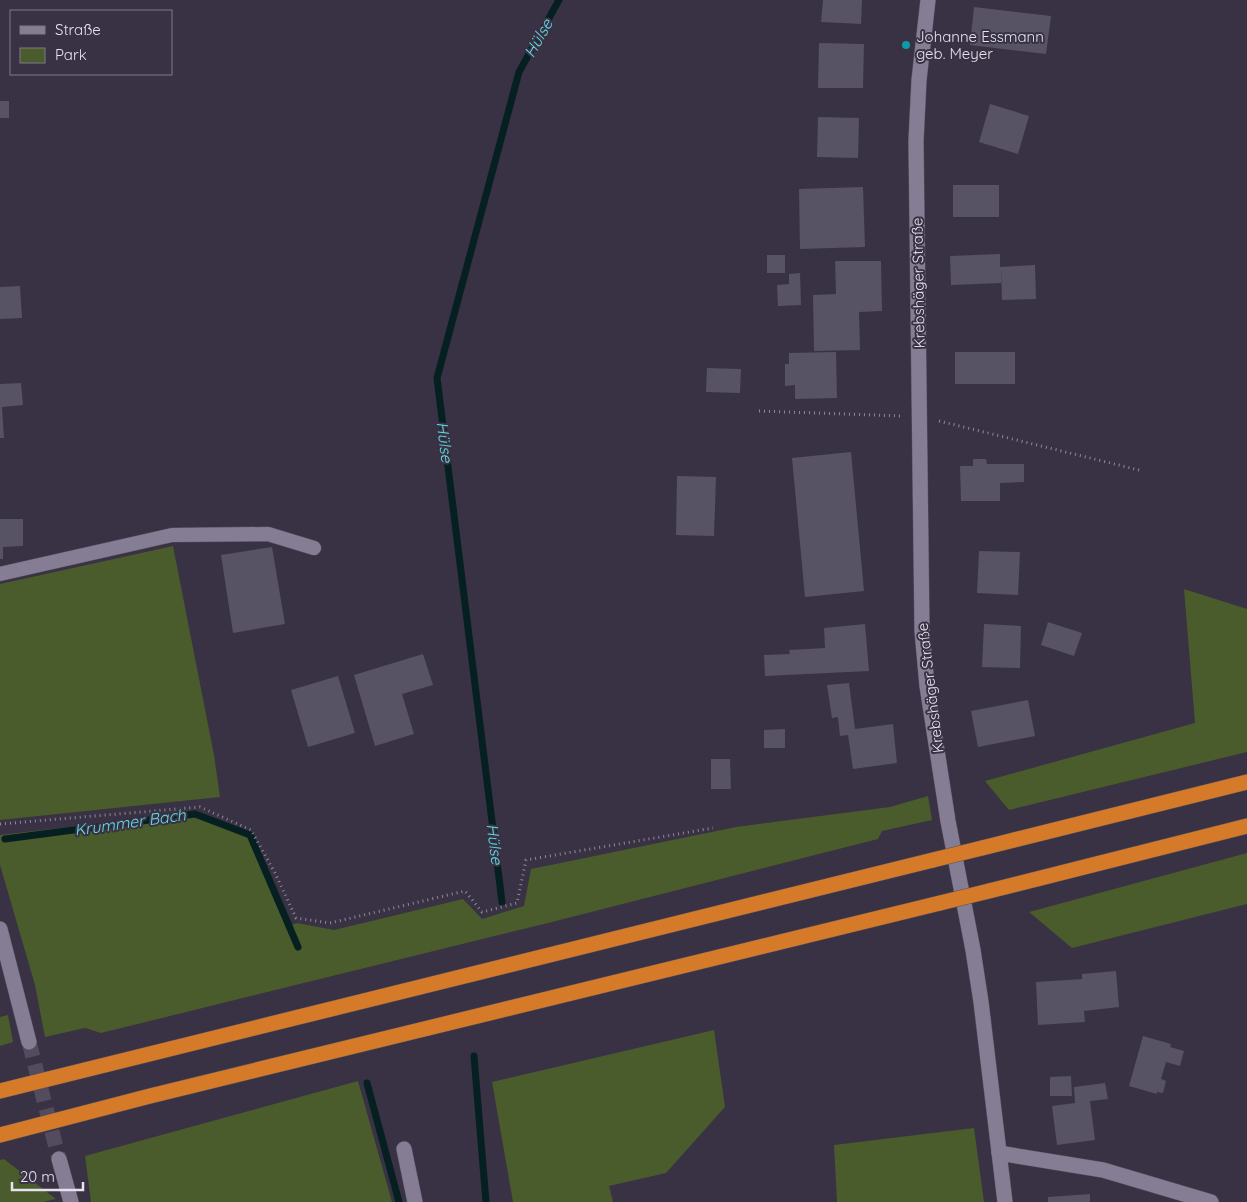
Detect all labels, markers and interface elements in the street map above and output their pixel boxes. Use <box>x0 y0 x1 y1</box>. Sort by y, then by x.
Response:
legend <box>10 10 172 75</box>
water label: Hülse <box>519 14 557 61</box>
text: Straße <box>55 20 101 39</box>
place label: Johanne Essmann geb. Meyer <box>916 27 1044 63</box>
marker: Johanne Essmann geb. Meyer <box>900 39 912 51</box>
text: Park <box>55 45 87 64</box>
street label: Krebshäger Straße <box>907 217 929 349</box>
water label: Hülse <box>433 421 458 464</box>
street label: Krebshäger Straße <box>913 622 947 754</box>
water label: Krummer Bach <box>73 804 188 840</box>
water label: Hülse <box>483 823 508 866</box>
scale bar <box>12 1160 84 1192</box>
text: 20 m <box>20 1167 55 1186</box>

